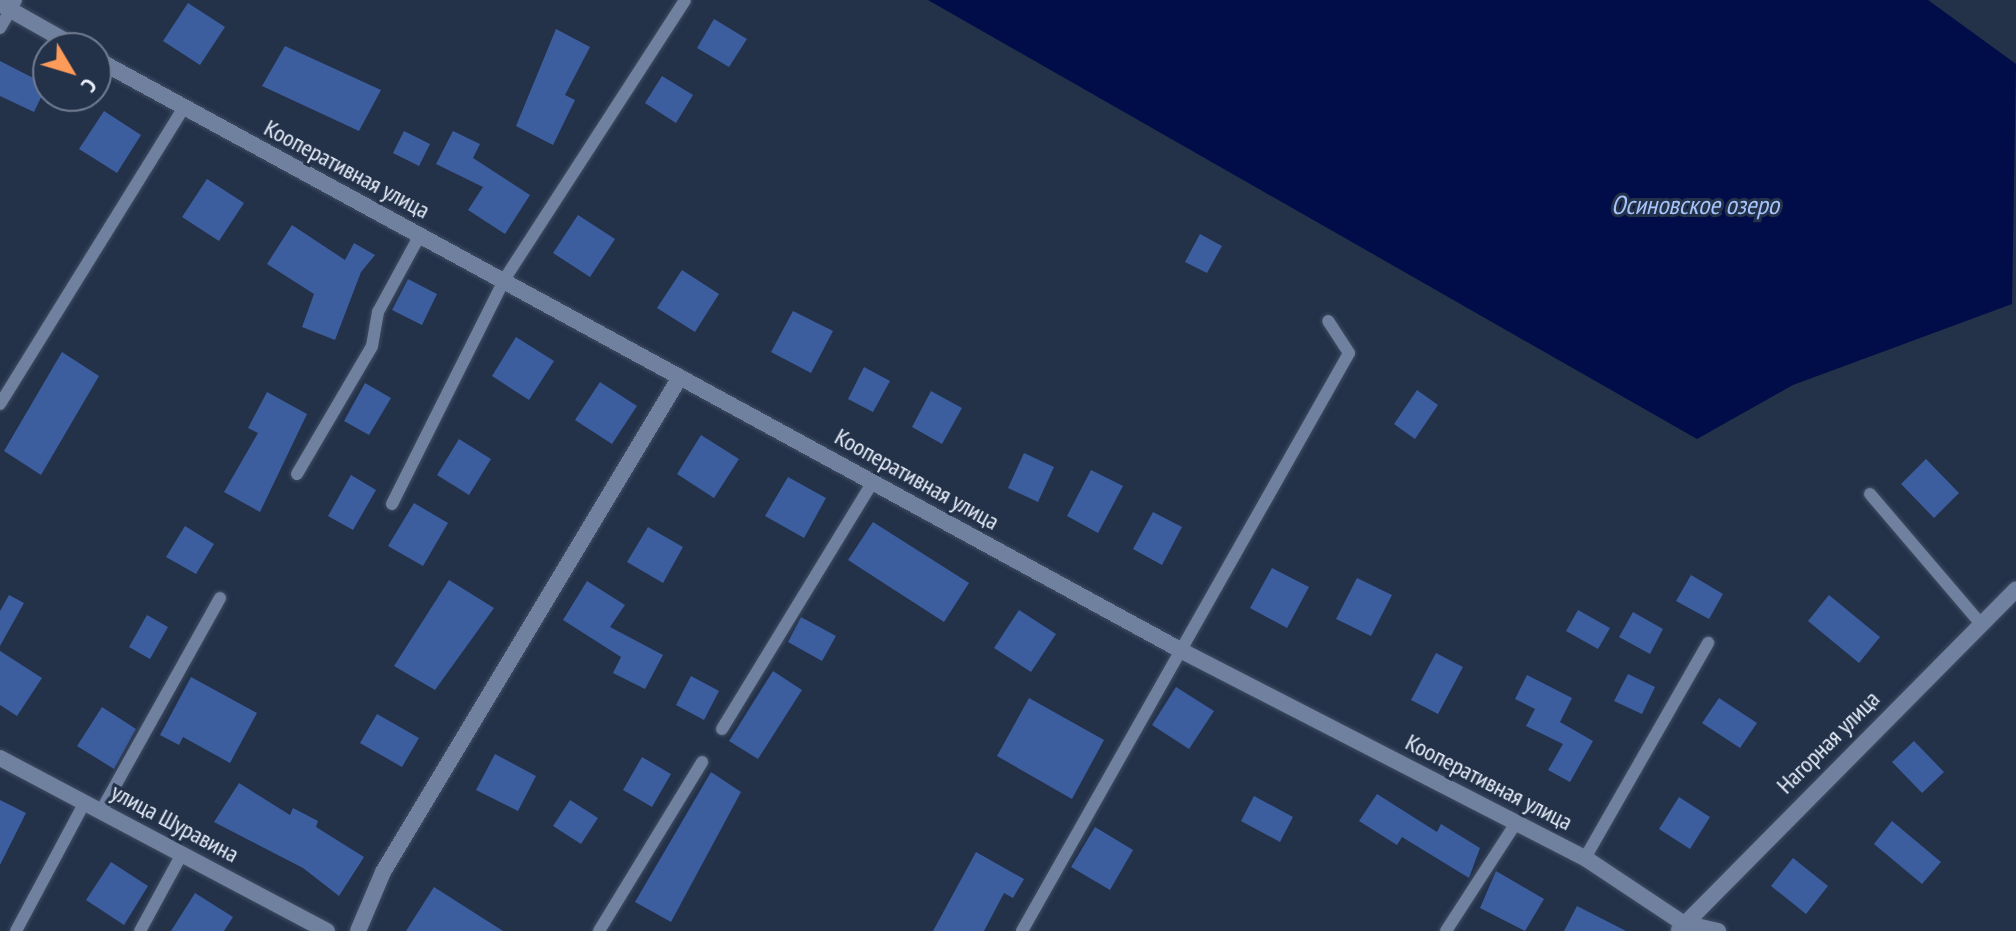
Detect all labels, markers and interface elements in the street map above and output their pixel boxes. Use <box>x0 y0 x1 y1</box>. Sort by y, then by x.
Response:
north arrow <box>32 32 112 112</box>
text: С <box>75 73 103 98</box>
street label: Кооперативная улица <box>259 113 435 225</box>
water label: Осиновское озеро <box>1611 189 1779 221</box>
street label: Кооперативная улица <box>830 422 1004 536</box>
street label: Нагорная улица <box>1771 685 1885 799</box>
street label: Кооперативная улица <box>1401 728 1577 836</box>
street label: улица Шуравина <box>106 777 244 869</box>

